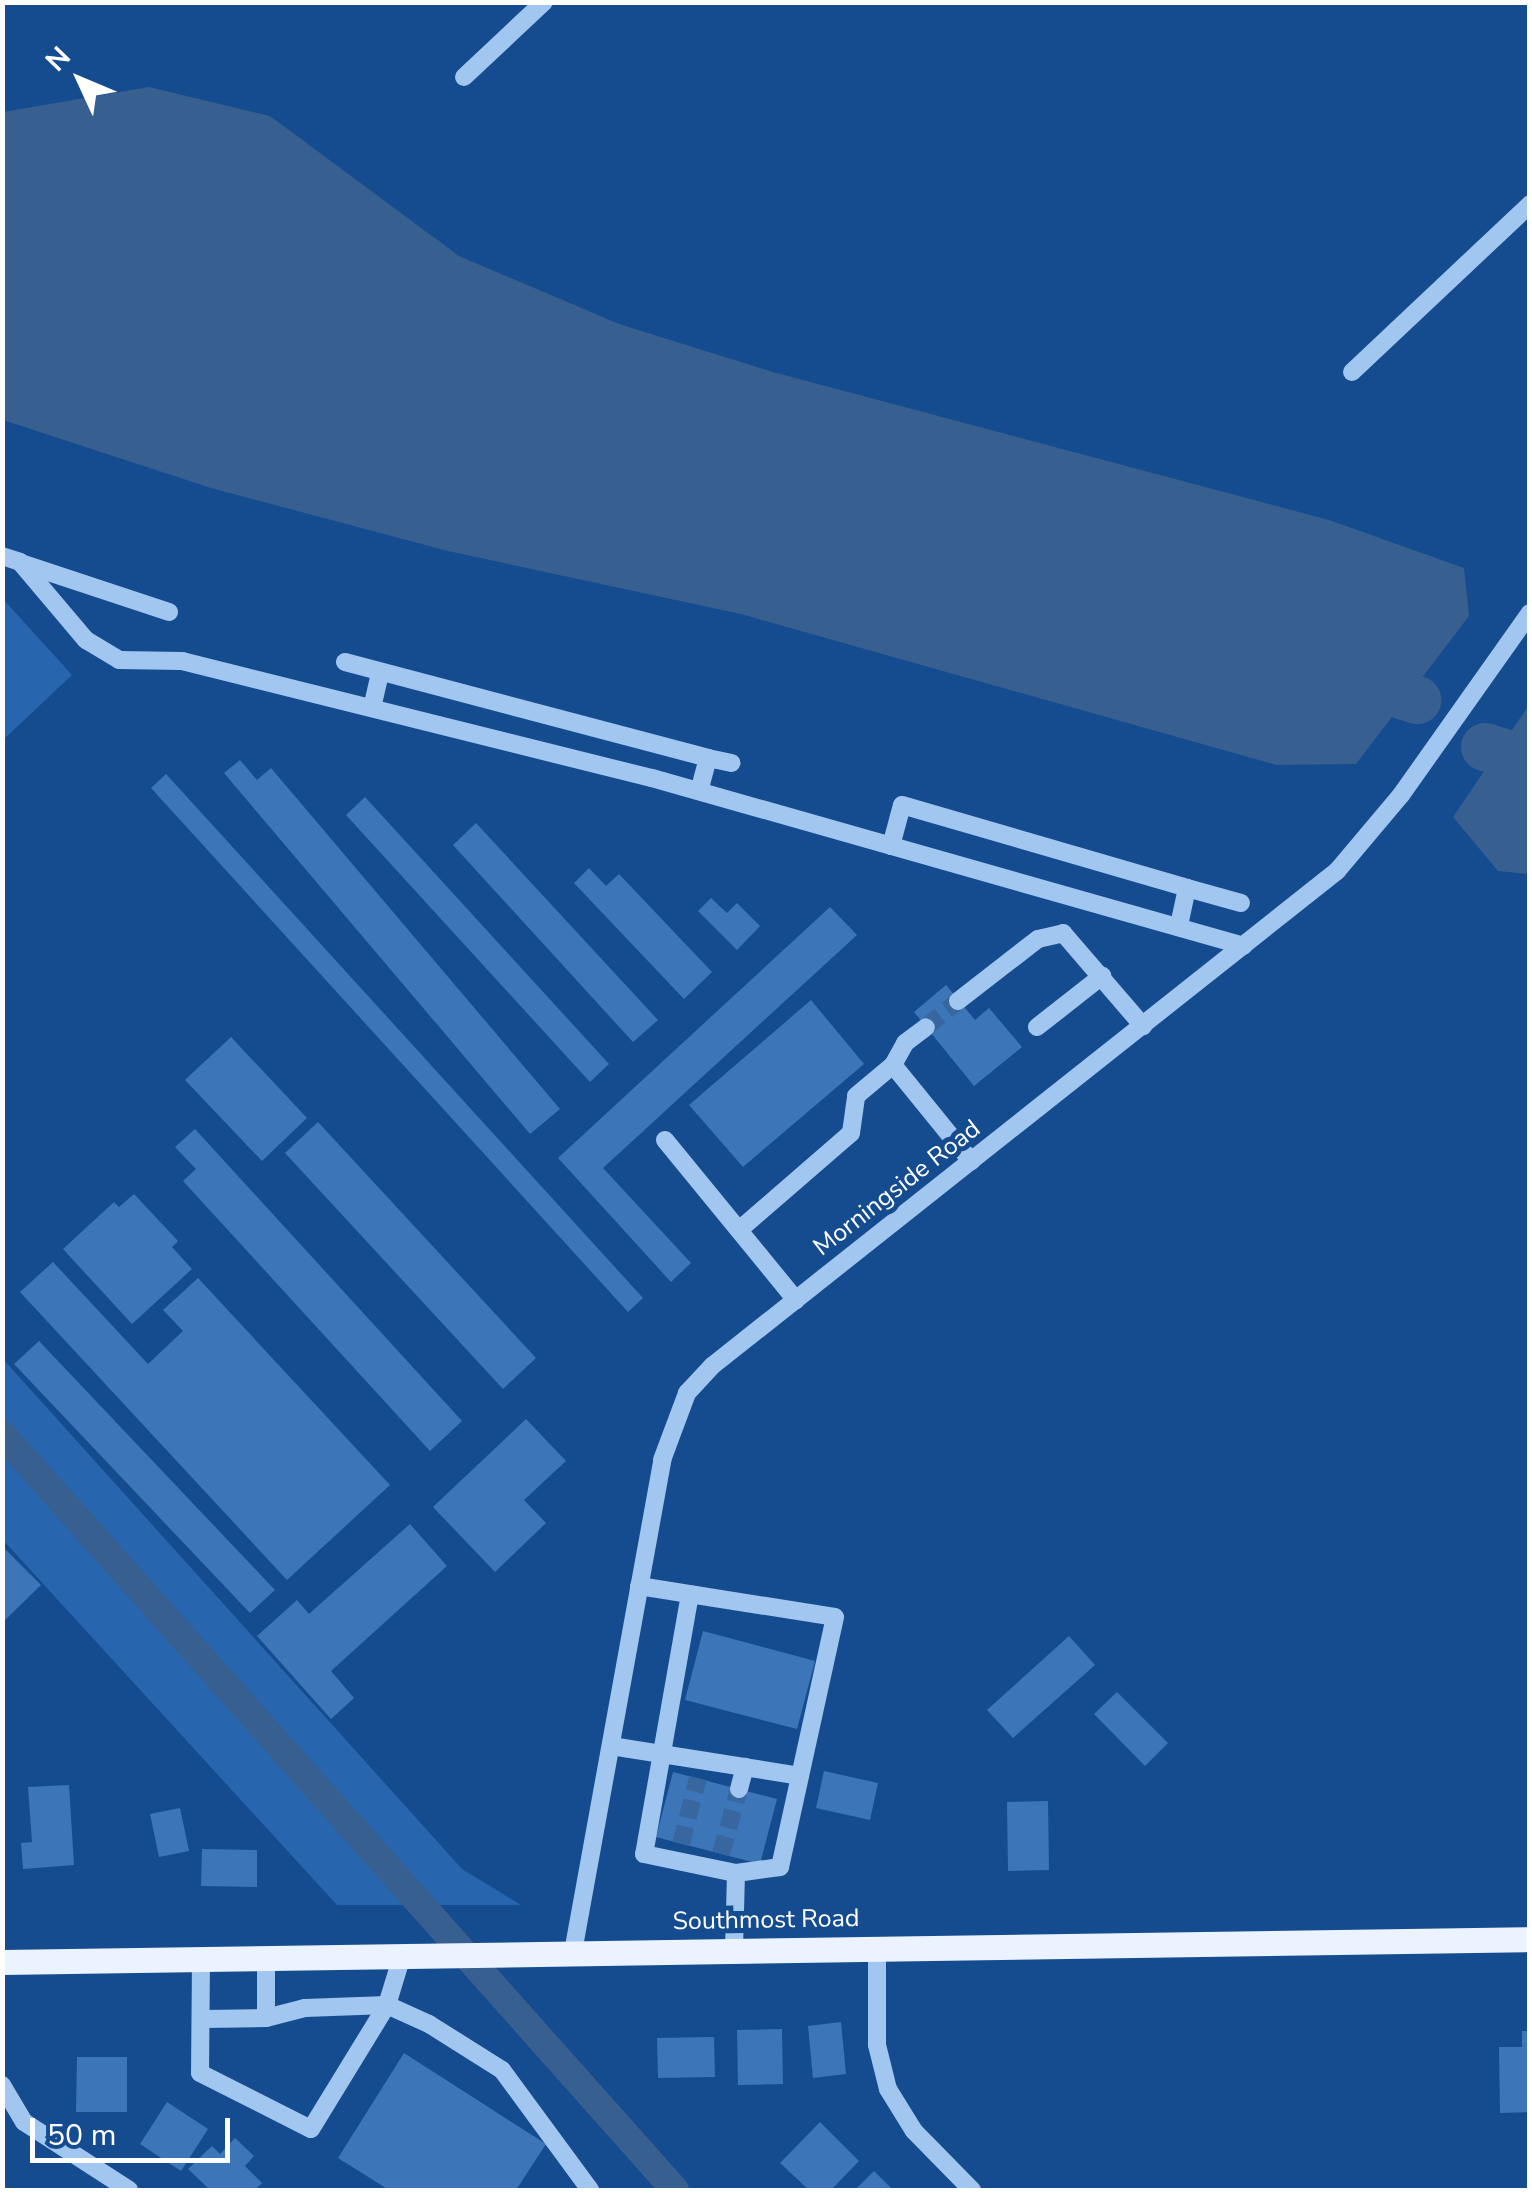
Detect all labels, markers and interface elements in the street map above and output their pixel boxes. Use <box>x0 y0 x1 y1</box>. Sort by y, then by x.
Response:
north arrow <box>30 30 130 130</box>
text: N <box>37 38 79 80</box>
street label: Morningside Road <box>808 1114 986 1262</box>
street label: Southmost Road <box>672 1903 860 1937</box>
scale bar <box>35 2098 235 2160</box>
text: 50 m <box>47 2115 116 2156</box>

